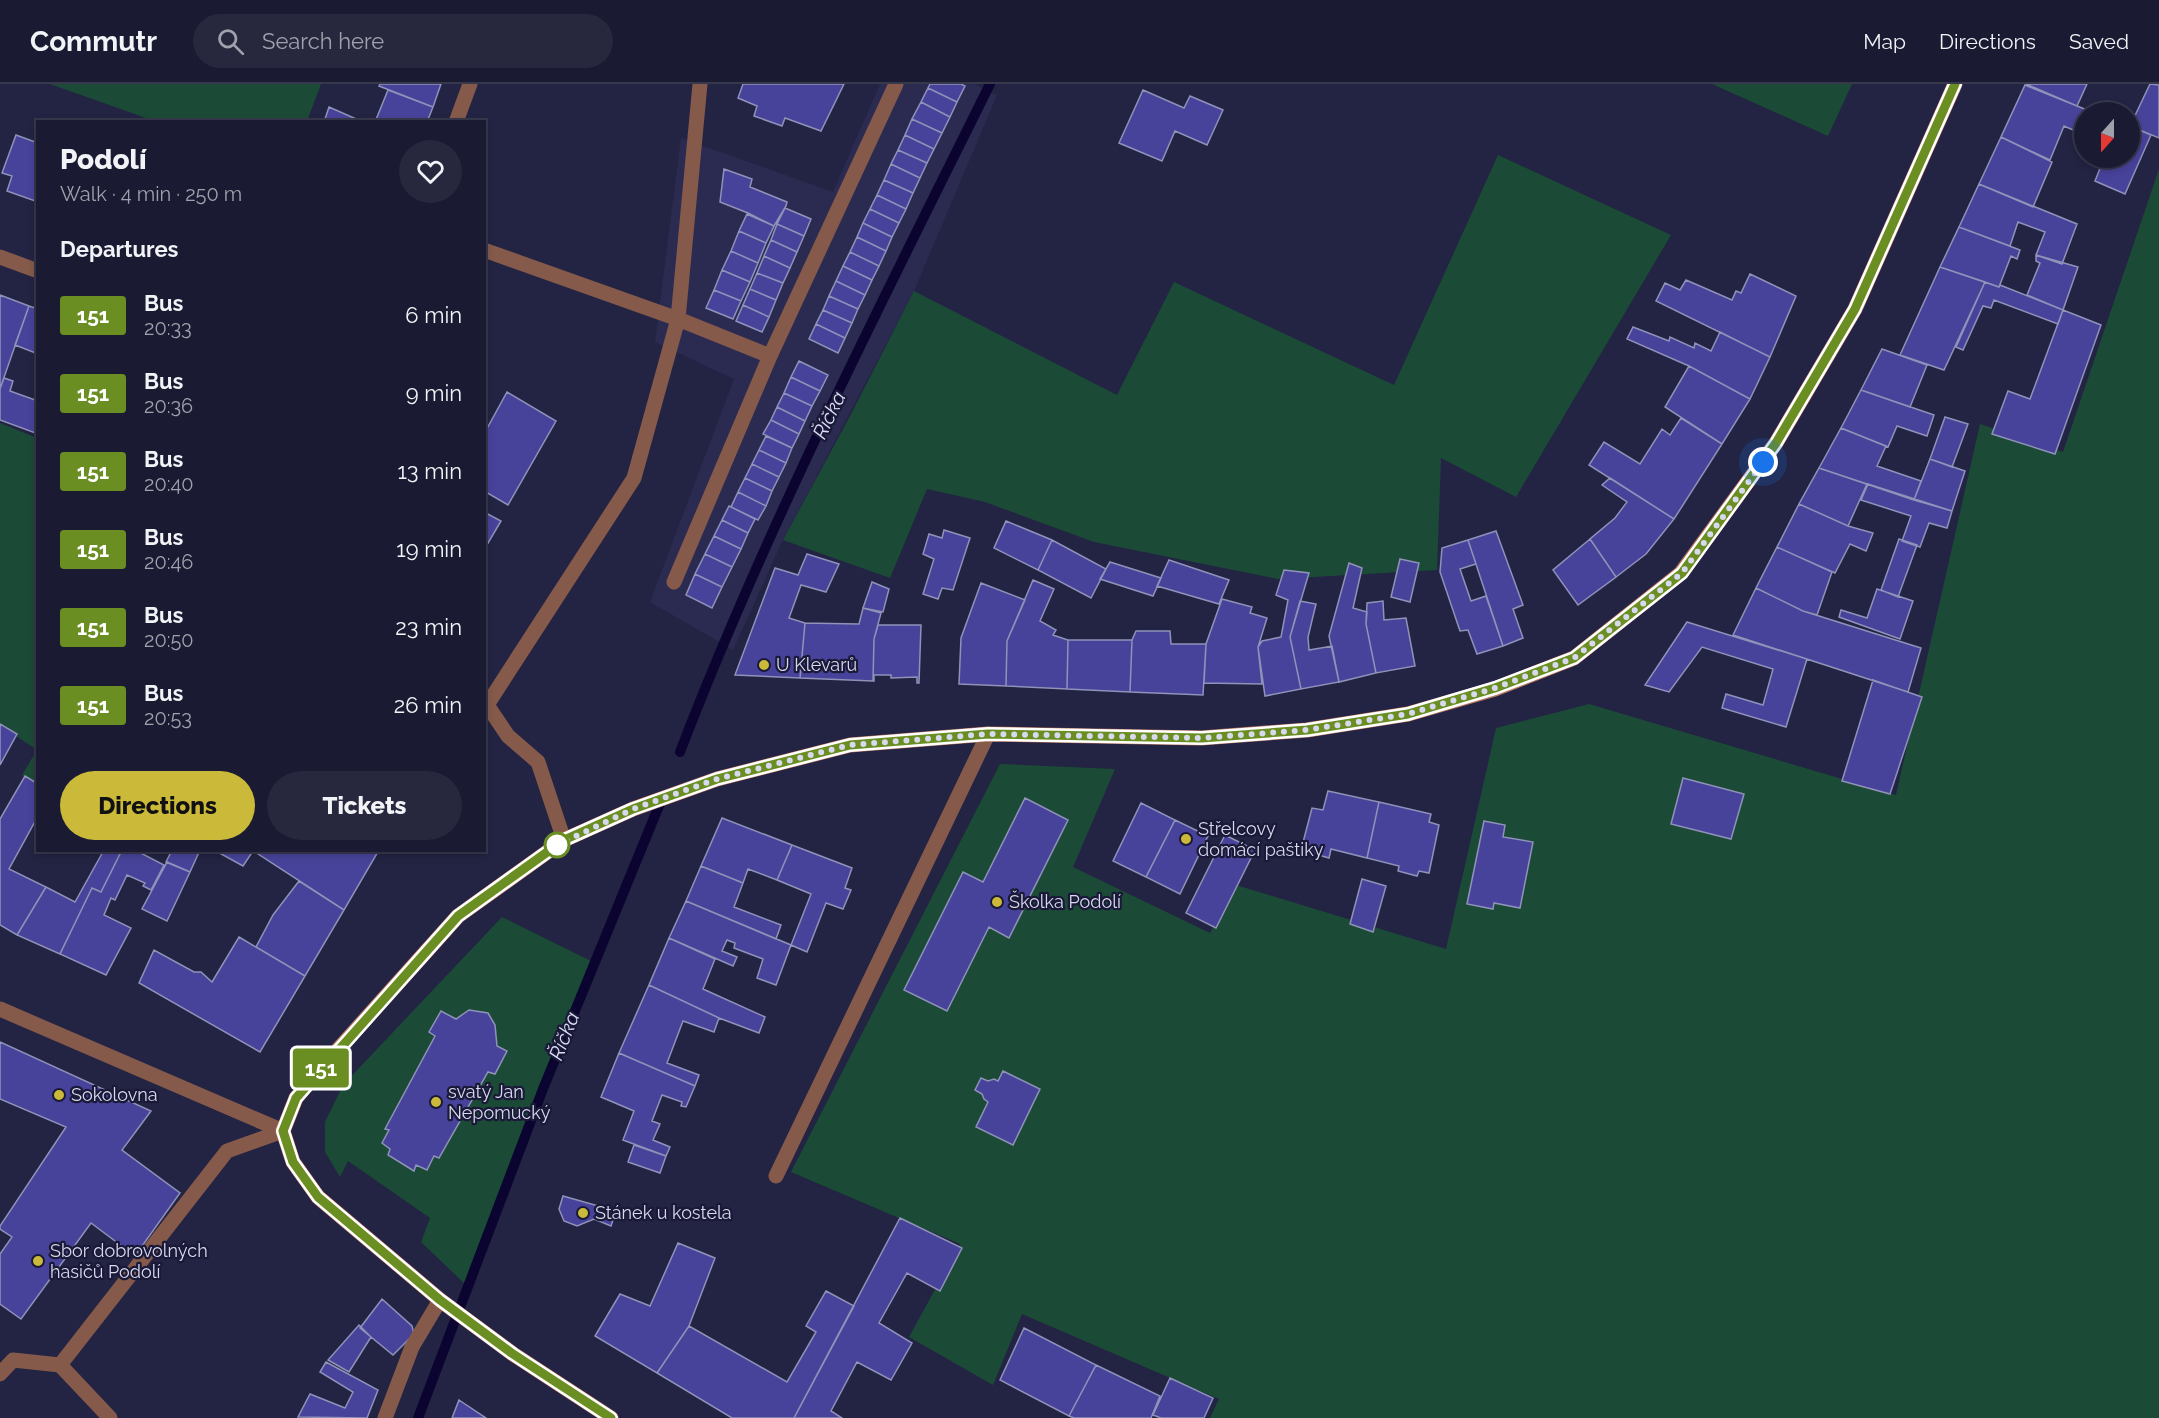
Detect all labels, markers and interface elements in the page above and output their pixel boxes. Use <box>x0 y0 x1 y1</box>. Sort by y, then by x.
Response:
search box <box>193 14 613 68</box>
text: Commutr <box>30 25 157 58</box>
icon: search <box>214 25 247 58</box>
text: Search here <box>262 28 384 54</box>
text: Map <box>1863 29 1906 54</box>
text: Directions <box>1939 29 2036 54</box>
text: Saved <box>2069 29 2129 54</box>
north arrow <box>2074 102 2140 168</box>
map controls <box>2074 102 2140 168</box>
button: heart <box>399 140 462 203</box>
text: Podolí <box>60 143 147 176</box>
text: Walk · 4 min · 250 m <box>60 182 242 206</box>
text: Departures <box>60 236 178 262</box>
text: Bus <box>144 290 183 316</box>
text: 6 min <box>405 302 462 328</box>
text: 151 <box>77 303 109 328</box>
text: 20:33 <box>144 316 192 340</box>
text: Bus <box>144 368 183 394</box>
text: 9 min <box>406 380 462 406</box>
text: 151 <box>77 381 109 406</box>
water label: Říčka <box>806 387 851 443</box>
text: 20:36 <box>144 394 193 418</box>
text: Bus <box>144 446 183 472</box>
your location <box>1748 447 1778 477</box>
text: 13 min <box>397 458 462 484</box>
text: 151 <box>77 459 109 484</box>
text: 20:40 <box>144 472 194 496</box>
text: Bus <box>144 524 183 550</box>
text: 19 min <box>396 536 462 562</box>
text: 151 <box>77 537 109 562</box>
text: 20:46 <box>144 550 193 574</box>
text: Bus <box>144 602 183 628</box>
text: 23 min <box>395 614 462 640</box>
text: 151 <box>77 615 109 640</box>
text: 20:50 <box>144 628 194 652</box>
place label: U Klevarů <box>776 654 857 675</box>
marker: U Klevarů <box>757 658 771 672</box>
text: Bus <box>144 680 183 706</box>
text: 26 min <box>394 692 462 718</box>
text: 151 <box>77 693 109 718</box>
text: 20:53 <box>144 706 192 730</box>
button: Directions <box>60 771 255 840</box>
button: Tickets <box>267 771 462 840</box>
place label: Střelcovy domácí paštiky <box>1198 818 1324 860</box>
unlabelled marker <box>544 832 570 858</box>
marker: Střelcovy domácí paštiky <box>1179 832 1193 846</box>
place label: Školka Podolí <box>1009 890 1121 912</box>
marker: Školka Podolí <box>990 895 1004 909</box>
water label: Říčka <box>543 1008 584 1064</box>
line badge: 151 <box>286 1048 356 1088</box>
text: 151 <box>305 1056 337 1081</box>
place label: svatý Jan Nepomucký <box>448 1081 551 1123</box>
place label: Sokolovna <box>71 1084 158 1105</box>
marker: Sokolovna <box>52 1088 66 1102</box>
marker: svatý Jan Nepomucký <box>429 1095 443 1109</box>
place label: Stánek u kostela <box>595 1202 732 1223</box>
marker: Stánek u kostela <box>576 1206 590 1220</box>
place label: Sbor dobrovolných hasičů Podolí <box>50 1240 208 1282</box>
marker: Sbor dobrovolných hasičů Podolí <box>31 1254 45 1268</box>

